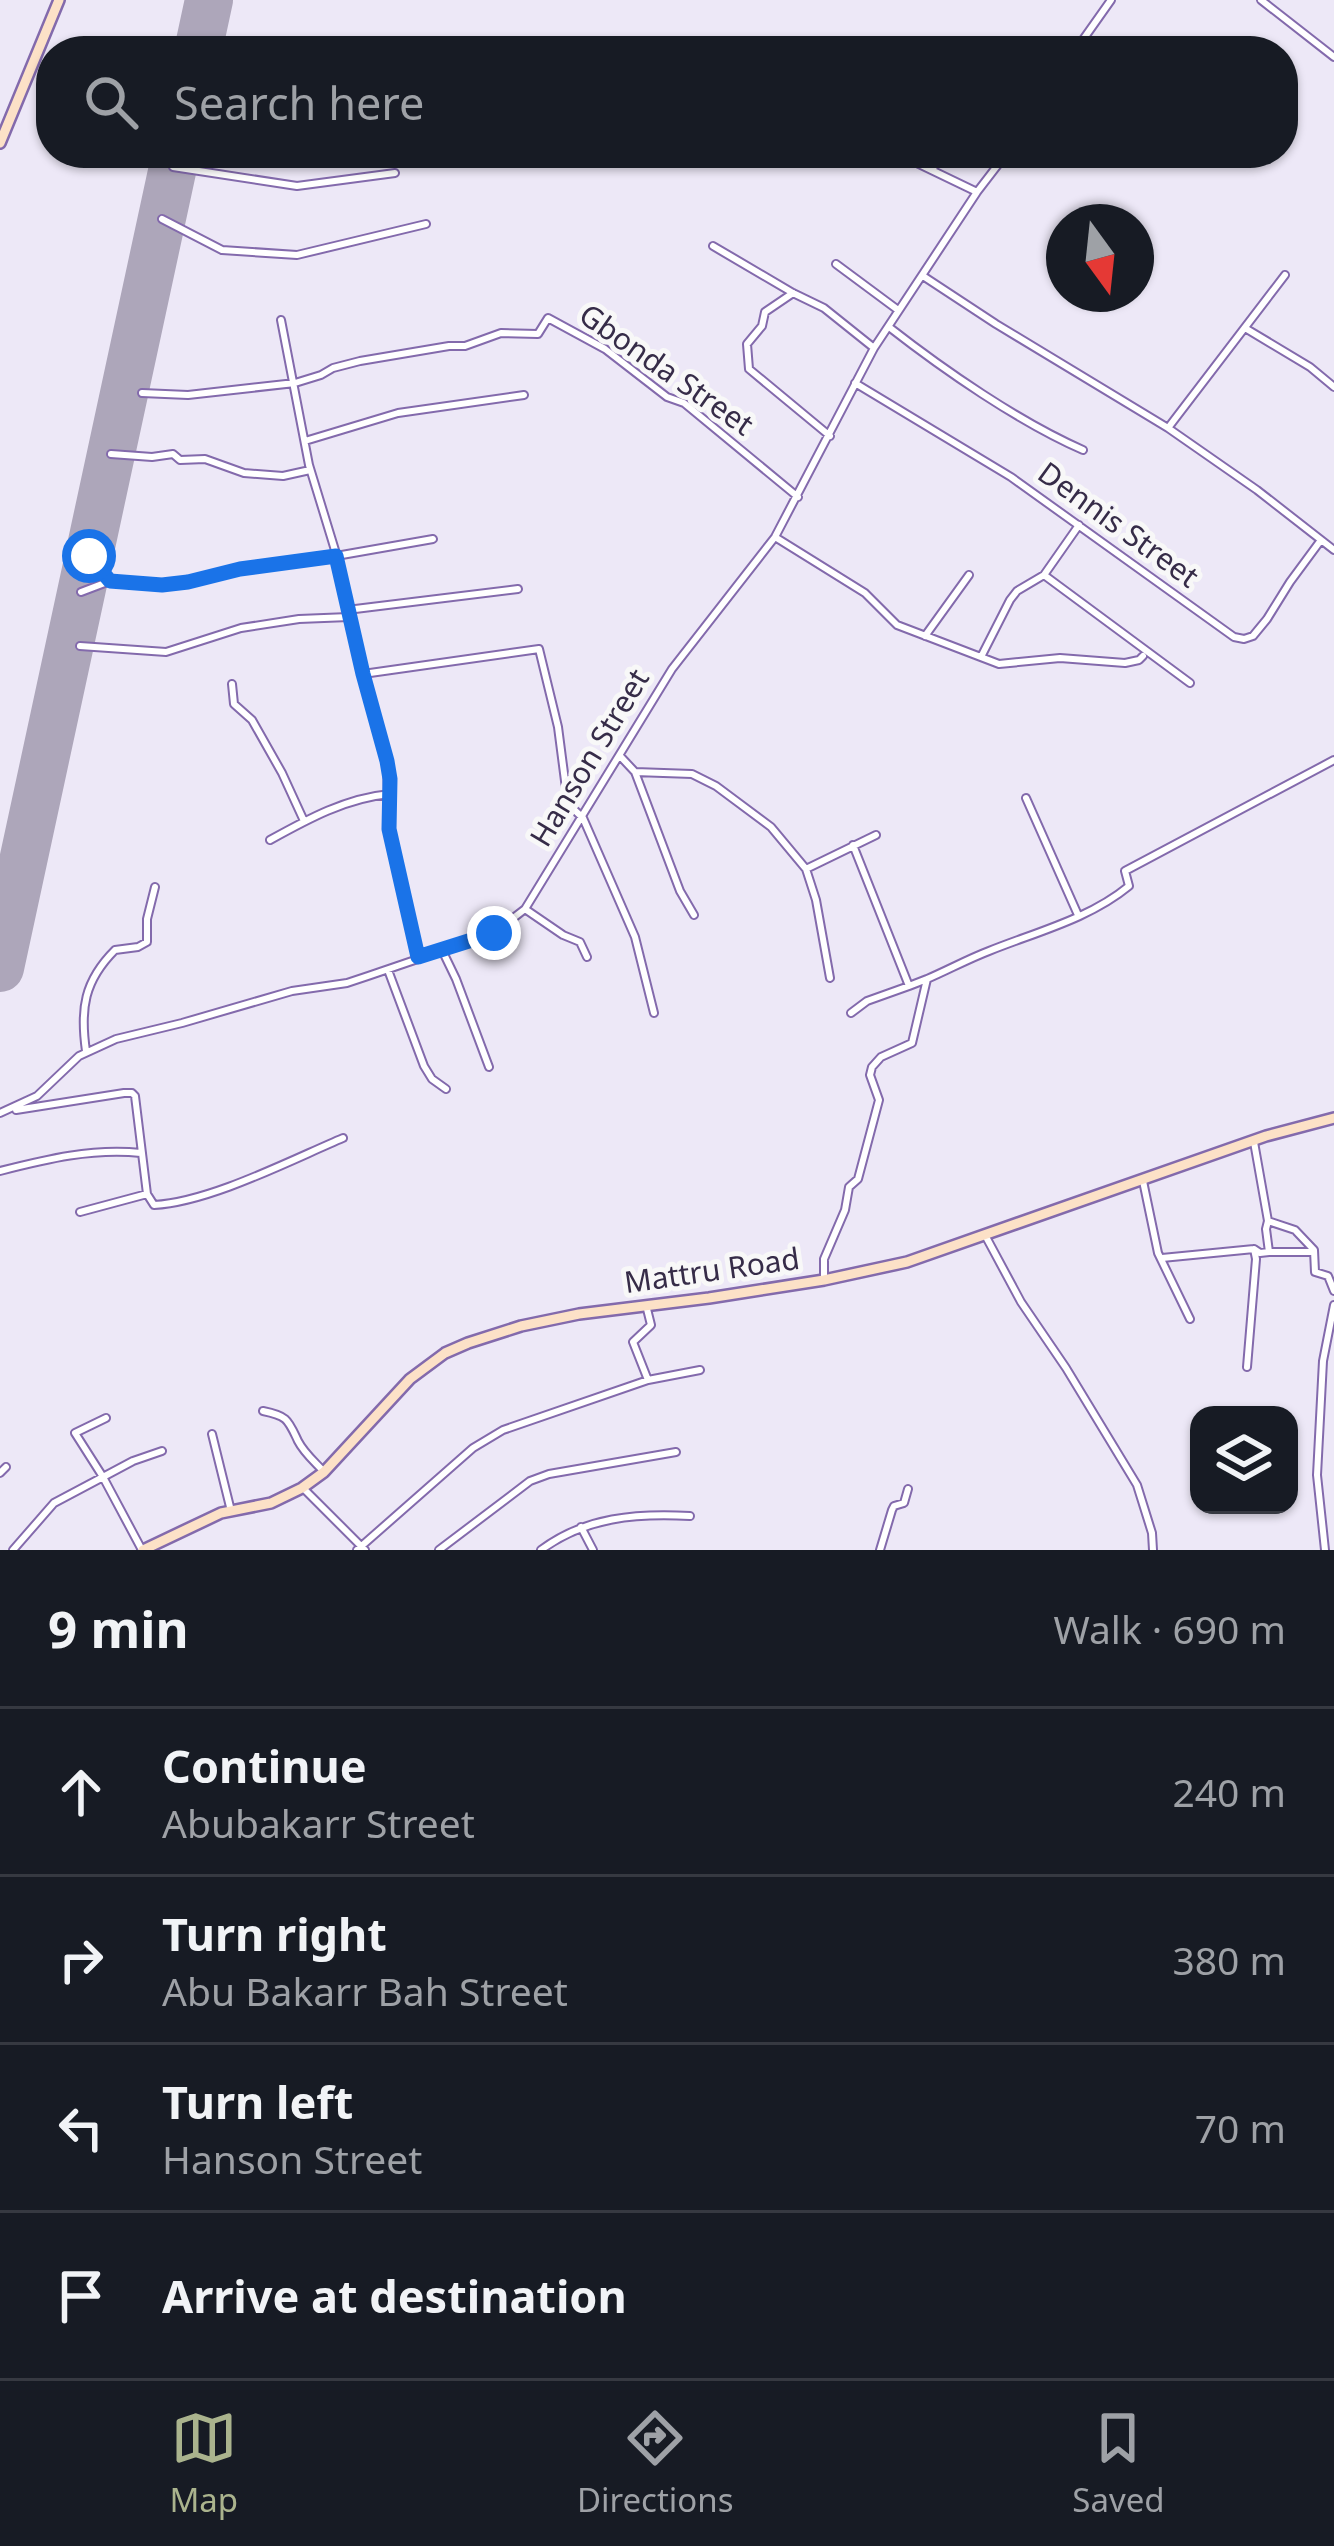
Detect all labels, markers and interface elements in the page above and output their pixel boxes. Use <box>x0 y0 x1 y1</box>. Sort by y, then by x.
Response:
search box <box>36 36 1298 168</box>
icon: search <box>78 69 144 135</box>
text: Search here <box>174 72 424 133</box>
north arrow <box>1046 204 1154 312</box>
street label: Gbonda Street <box>572 294 762 444</box>
street label: Dennis Street <box>1030 451 1208 596</box>
route start <box>62 529 116 583</box>
street label: Hanson Street <box>520 661 658 854</box>
route end <box>467 906 521 960</box>
street label: Mattru Road <box>622 1237 802 1302</box>
map controls <box>1190 1406 1298 1514</box>
button: layers <box>1190 1406 1298 1514</box>
text: 9 min <box>48 1593 189 1663</box>
text: Walk · 690 m <box>1053 1602 1286 1655</box>
text: Continue <box>162 1735 367 1796</box>
icon: ahead <box>48 1759 114 1825</box>
text: 240 m <box>1172 1765 1286 1818</box>
text: Abubakarr Street <box>162 1796 475 1849</box>
text: Turn right <box>162 1903 387 1964</box>
icon: right <box>48 1927 114 1993</box>
text: 380 m <box>1172 1933 1286 1986</box>
text: Abu Bakarr Bah Street <box>162 1964 568 2017</box>
text: Turn left <box>162 2071 353 2132</box>
icon: left <box>48 2095 114 2161</box>
text: 70 m <box>1195 2101 1286 2154</box>
text: Hanson Street <box>162 2132 422 2185</box>
icon: arrive <box>48 2263 114 2329</box>
text: Arrive at destination <box>162 2265 627 2326</box>
tab: Map <box>169 2405 238 2522</box>
tab: Directions <box>577 2405 734 2522</box>
tab: Saved <box>1072 2405 1165 2522</box>

